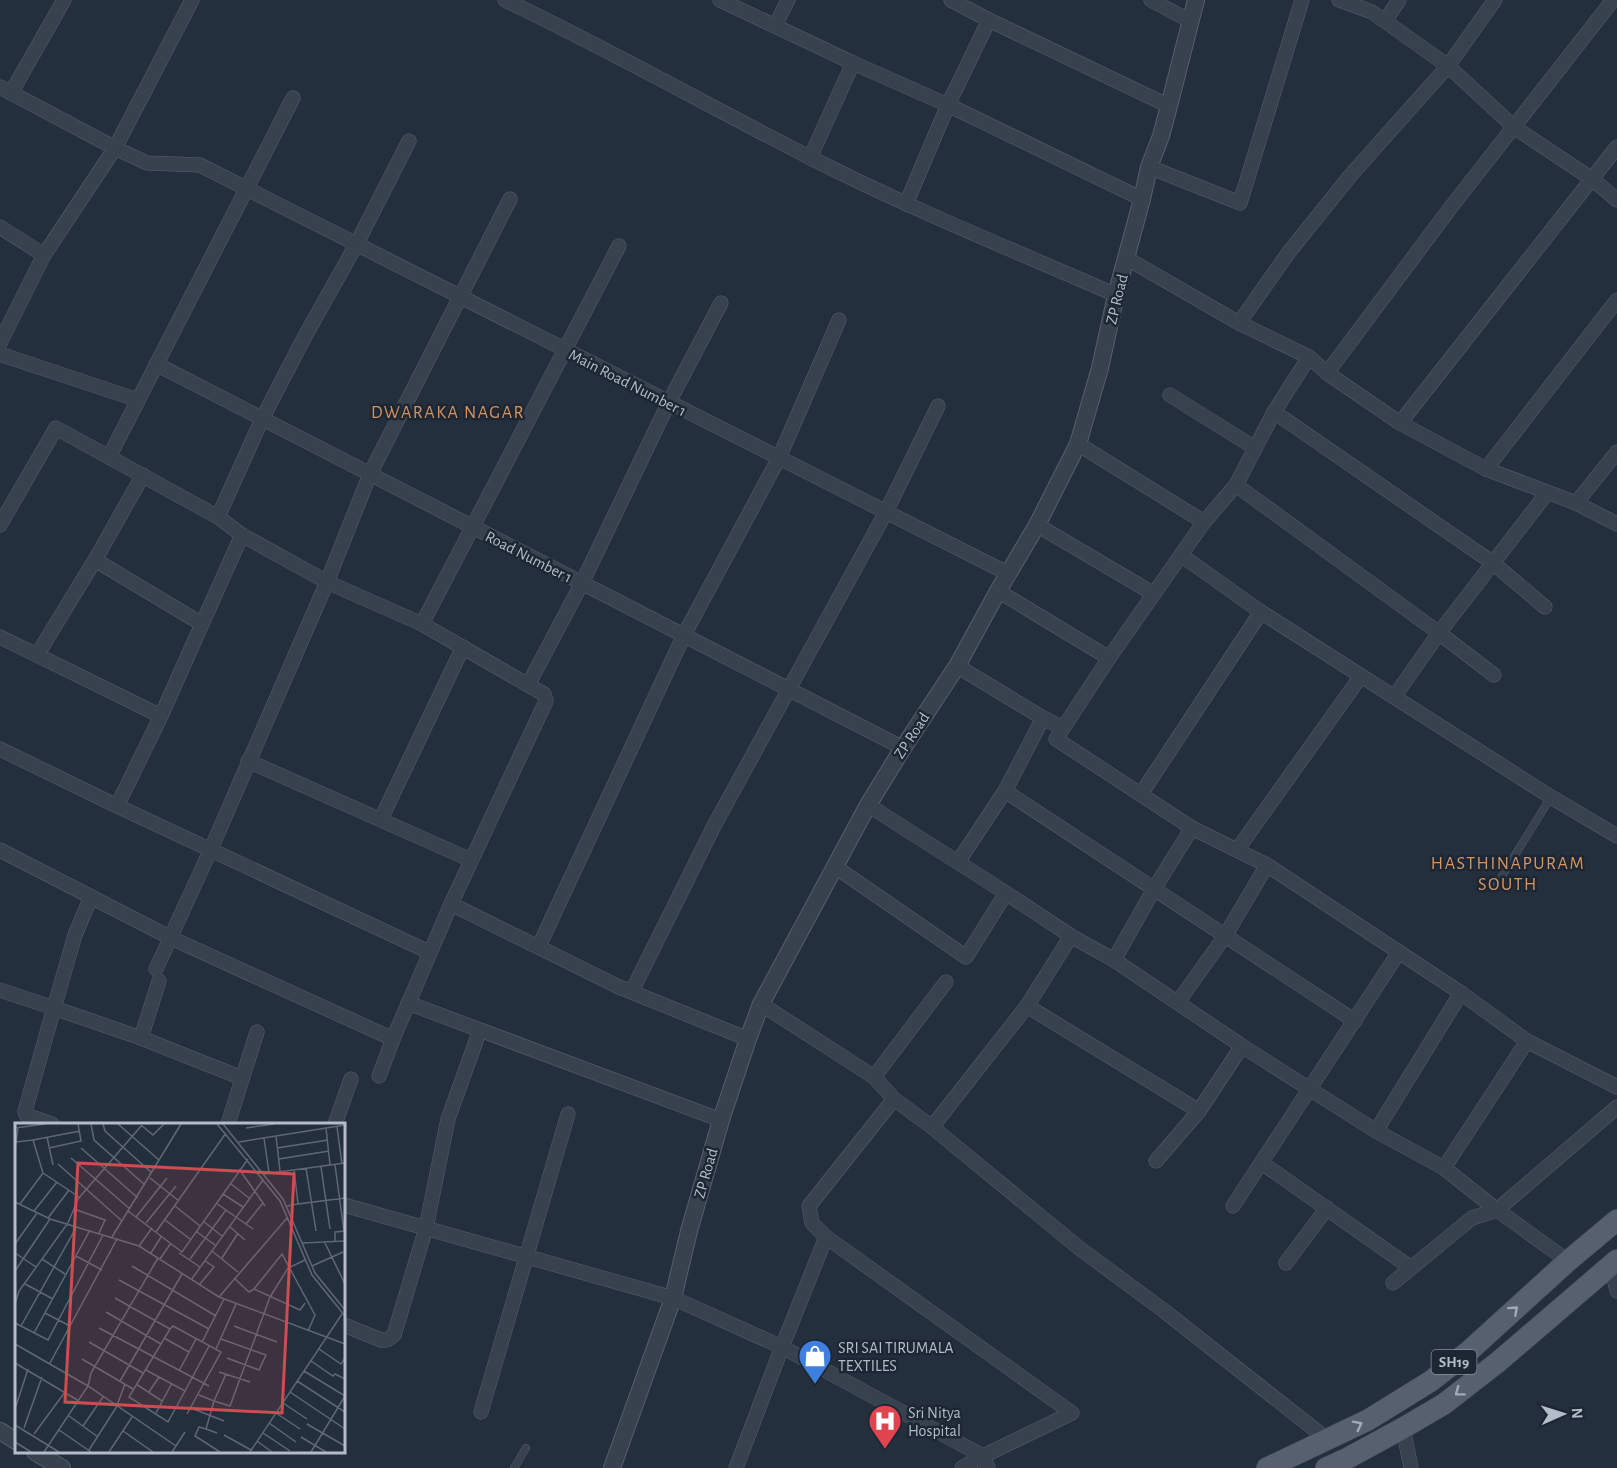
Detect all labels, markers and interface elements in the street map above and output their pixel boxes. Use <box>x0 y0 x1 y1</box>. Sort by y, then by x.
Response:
street label: ZP Road <box>1103 272 1131 326</box>
street label: Main Road Number 1 <box>566 346 689 419</box>
district label: DWARAKA NAGAR <box>371 404 525 422</box>
street label: Road Number 1 <box>483 528 574 586</box>
street label: ZP Road <box>891 710 933 761</box>
district label: HASTHINAPURAM SOUTH <box>1431 855 1585 894</box>
inset map <box>15 1123 345 1453</box>
street label: ZP Road <box>691 1146 721 1200</box>
one-way arrow <box>1507 1306 1518 1317</box>
shop icon: SRI SAI TIRUMALA TEXTILES <box>797 1338 833 1385</box>
place label: SRI SAI TIRUMALA TEXTILES <box>838 1340 954 1374</box>
road number: SH19 <box>1432 1350 1476 1374</box>
one-way arrow <box>1455 1384 1466 1395</box>
north arrow <box>1533 1384 1593 1444</box>
hospital icon: Sri Nitya Hospital <box>867 1403 903 1450</box>
place label: Sri Nitya Hospital <box>908 1405 961 1439</box>
text: N <box>1569 1407 1585 1419</box>
one-way arrow <box>1351 1421 1362 1432</box>

